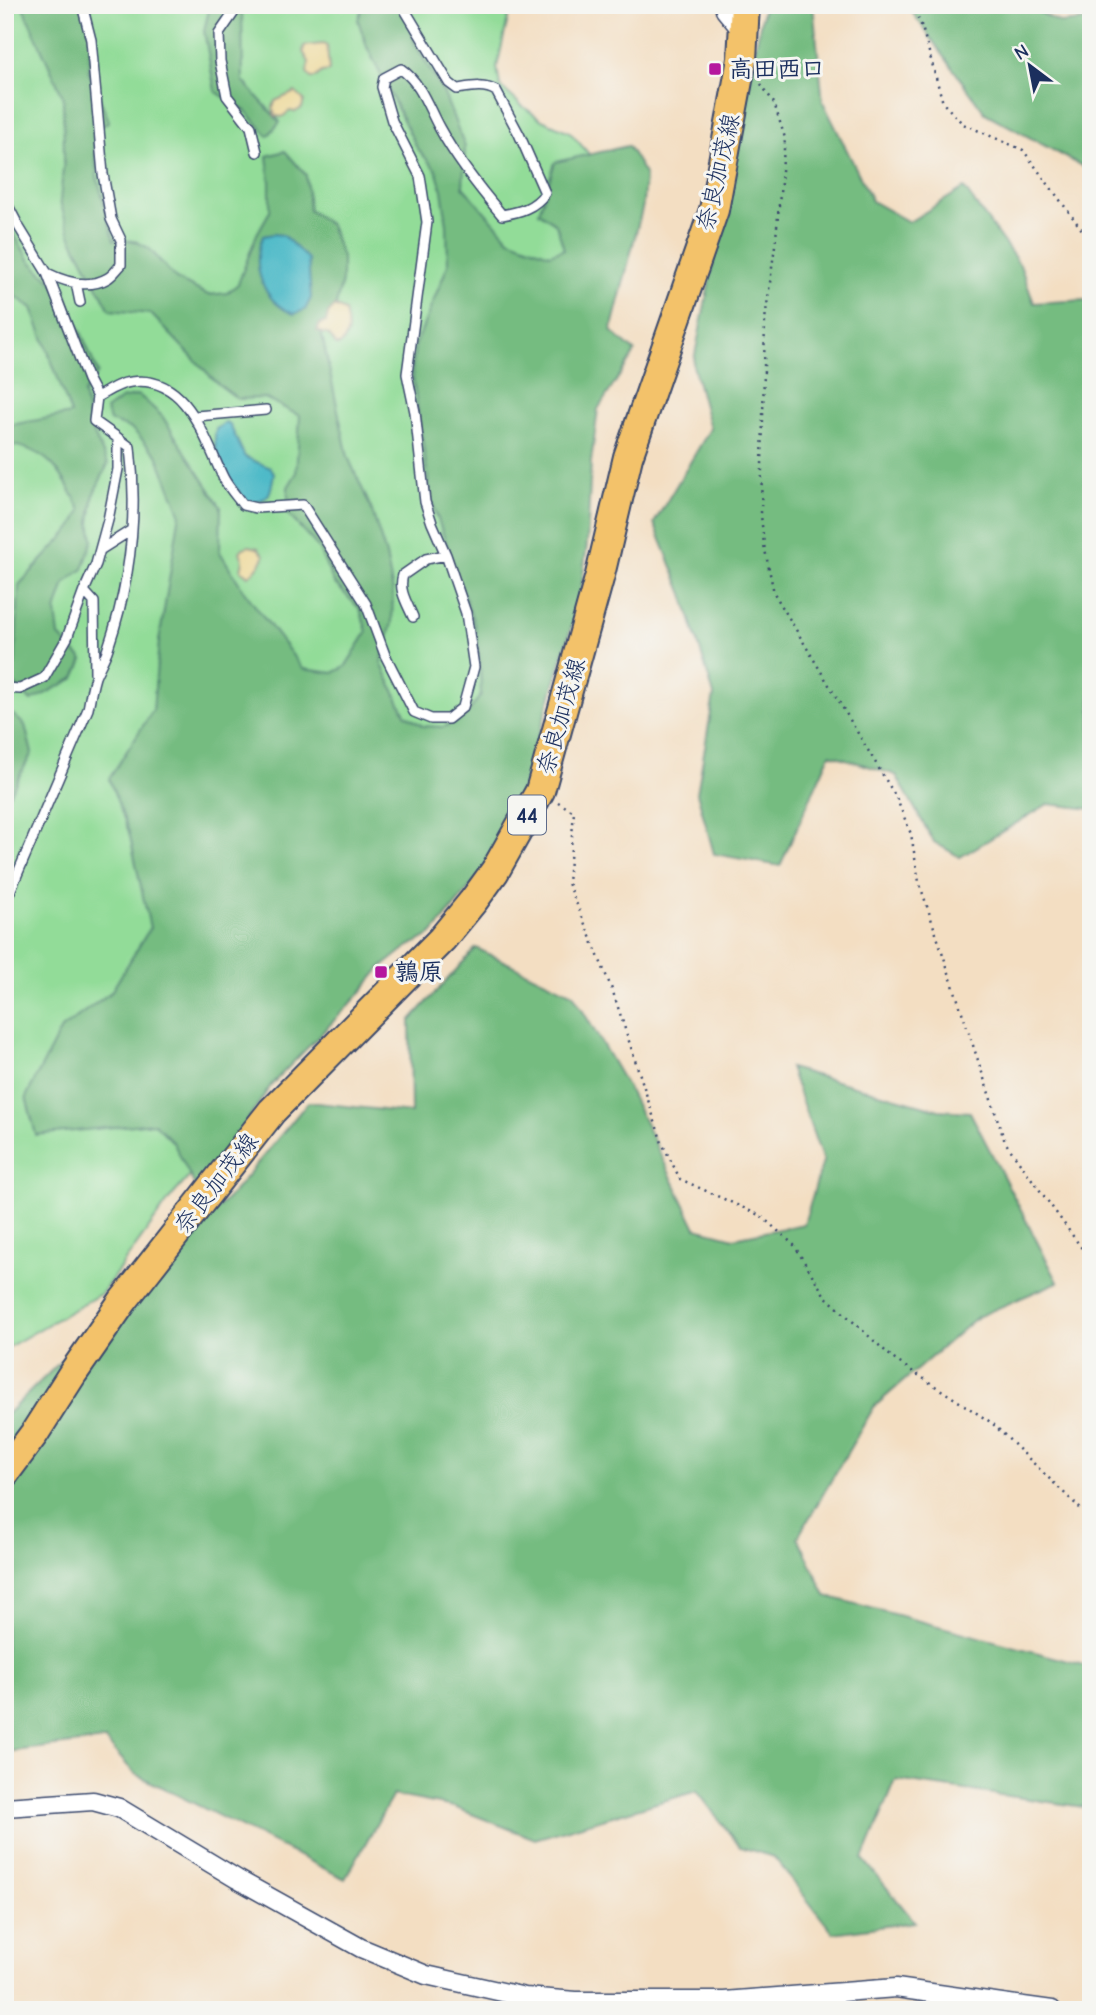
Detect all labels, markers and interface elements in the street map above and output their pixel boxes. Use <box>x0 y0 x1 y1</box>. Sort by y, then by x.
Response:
north arrow <box>995 32 1064 102</box>
text: N <box>1010 40 1033 65</box>
place label: 高田西口 <box>729 55 825 83</box>
marker: 高田西口 <box>707 61 723 77</box>
street label: 奈良加茂線 <box>691 110 745 234</box>
street label: 奈良加茂線 <box>531 654 591 778</box>
road number: 44 <box>508 796 546 834</box>
place label: 鶉原 <box>395 958 443 986</box>
marker: 鶉原 <box>373 964 389 980</box>
street label: 奈良加茂線 <box>168 1127 264 1239</box>

